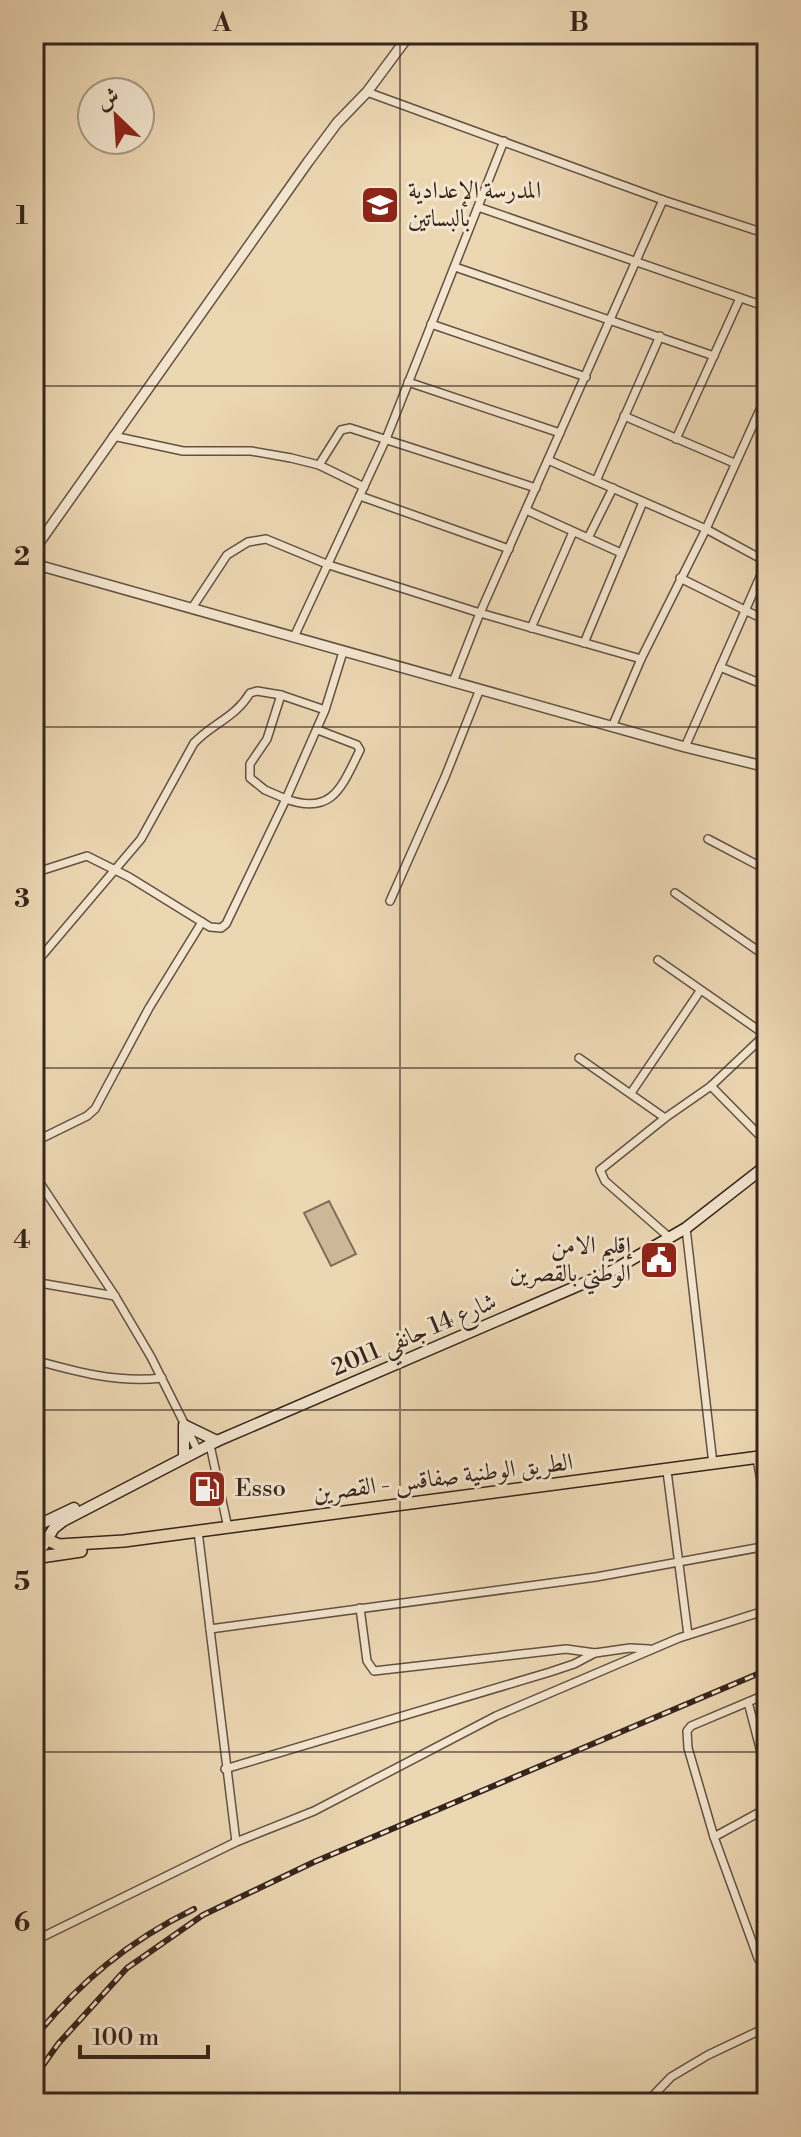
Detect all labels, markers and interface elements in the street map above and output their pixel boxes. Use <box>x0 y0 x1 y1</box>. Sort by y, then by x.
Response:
text: A <box>212 7 232 39</box>
text: B <box>569 7 589 39</box>
north arrow <box>76 76 156 156</box>
text: ش <box>93 82 124 116</box>
place label: المدرسة الإعدادية بالبساتين <box>408 176 541 234</box>
school or university icon: المدرسة الإعدادية بالبساتين <box>359 184 401 226</box>
text: 1 <box>16 200 29 232</box>
text: 2 <box>14 541 30 573</box>
text: 3 <box>14 883 30 915</box>
text: 4 <box>13 1224 31 1256</box>
place label: إقليم الامن الوطني بالقصرين <box>509 1231 633 1295</box>
public building icon: إقليم الامن الوطني بالقصرين <box>638 1239 680 1281</box>
street label: شارع 14 جانفي 2011 <box>327 1287 504 1390</box>
street label: الطريق الوطنية صفاقس - القصرين <box>311 1447 575 1509</box>
fuel station icon: Esso <box>186 1468 228 1510</box>
place label: Esso <box>235 1474 286 1504</box>
text: 5 <box>14 1566 30 1598</box>
text: 6 <box>14 1907 30 1939</box>
scale bar <box>80 2009 208 2059</box>
text: 100 m <box>92 2023 159 2053</box>

